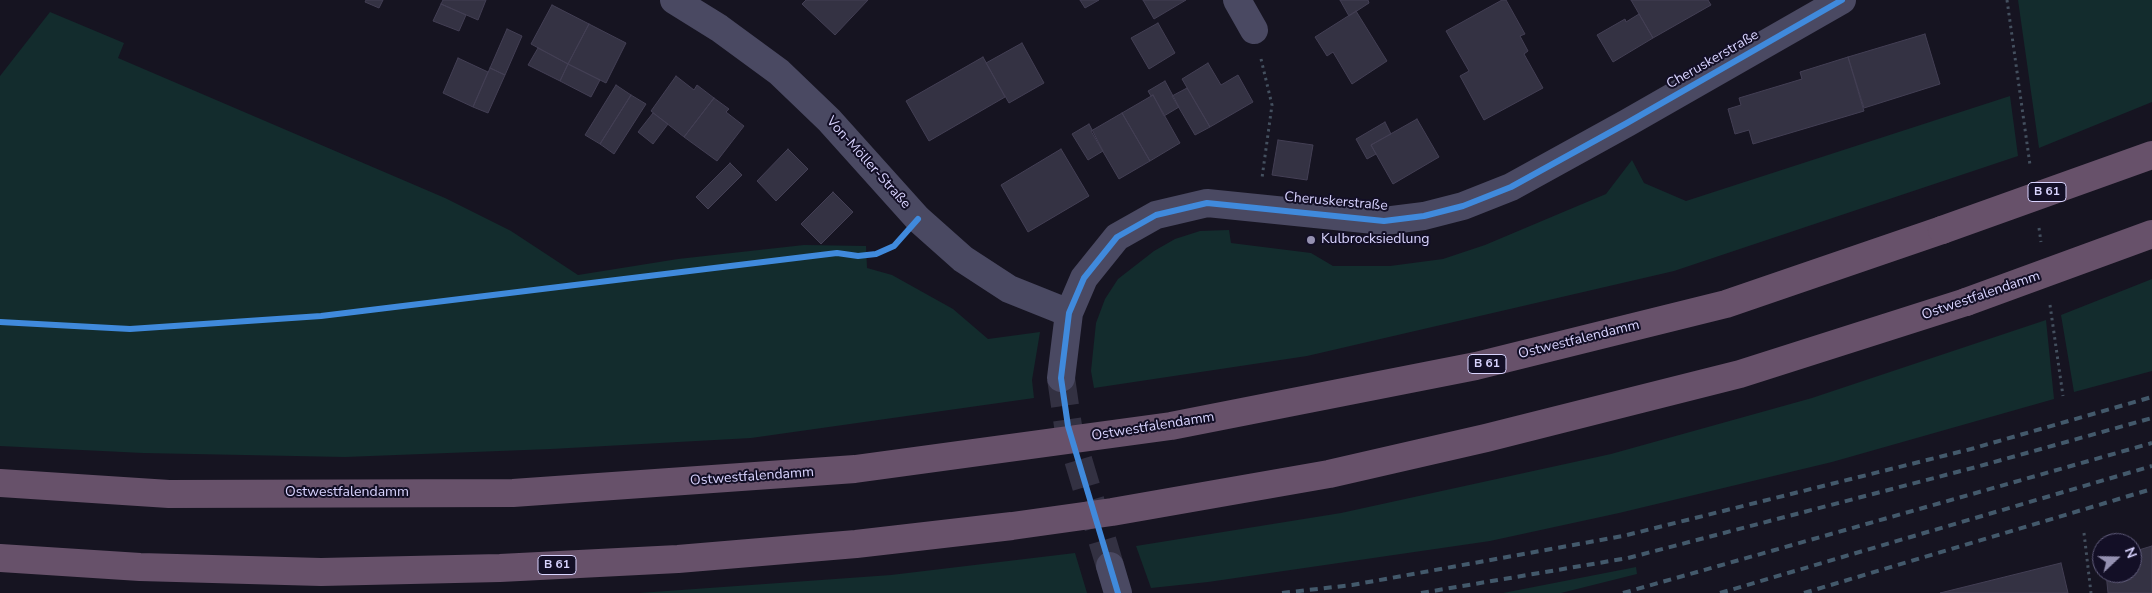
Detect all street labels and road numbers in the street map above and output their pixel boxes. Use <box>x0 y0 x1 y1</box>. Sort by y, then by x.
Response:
street label: Cheruskerstraße <box>1664 27 1762 93</box>
street label: Von-Möller-Straße <box>822 113 914 213</box>
road number: B 61 <box>2028 182 2066 202</box>
street label: Cheruskerstraße <box>1284 189 1388 215</box>
street label: Ostwestfalendamm <box>1920 268 2042 324</box>
street label: Ostwestfalendamm <box>1517 317 1641 363</box>
road number: B 61 <box>1468 354 1506 374</box>
street label: Ostwestfalendamm <box>1090 409 1216 445</box>
street label: Ostwestfalendamm <box>689 464 815 490</box>
street label: Ostwestfalendamm <box>285 485 409 501</box>
road number: B 61 <box>538 556 576 574</box>

